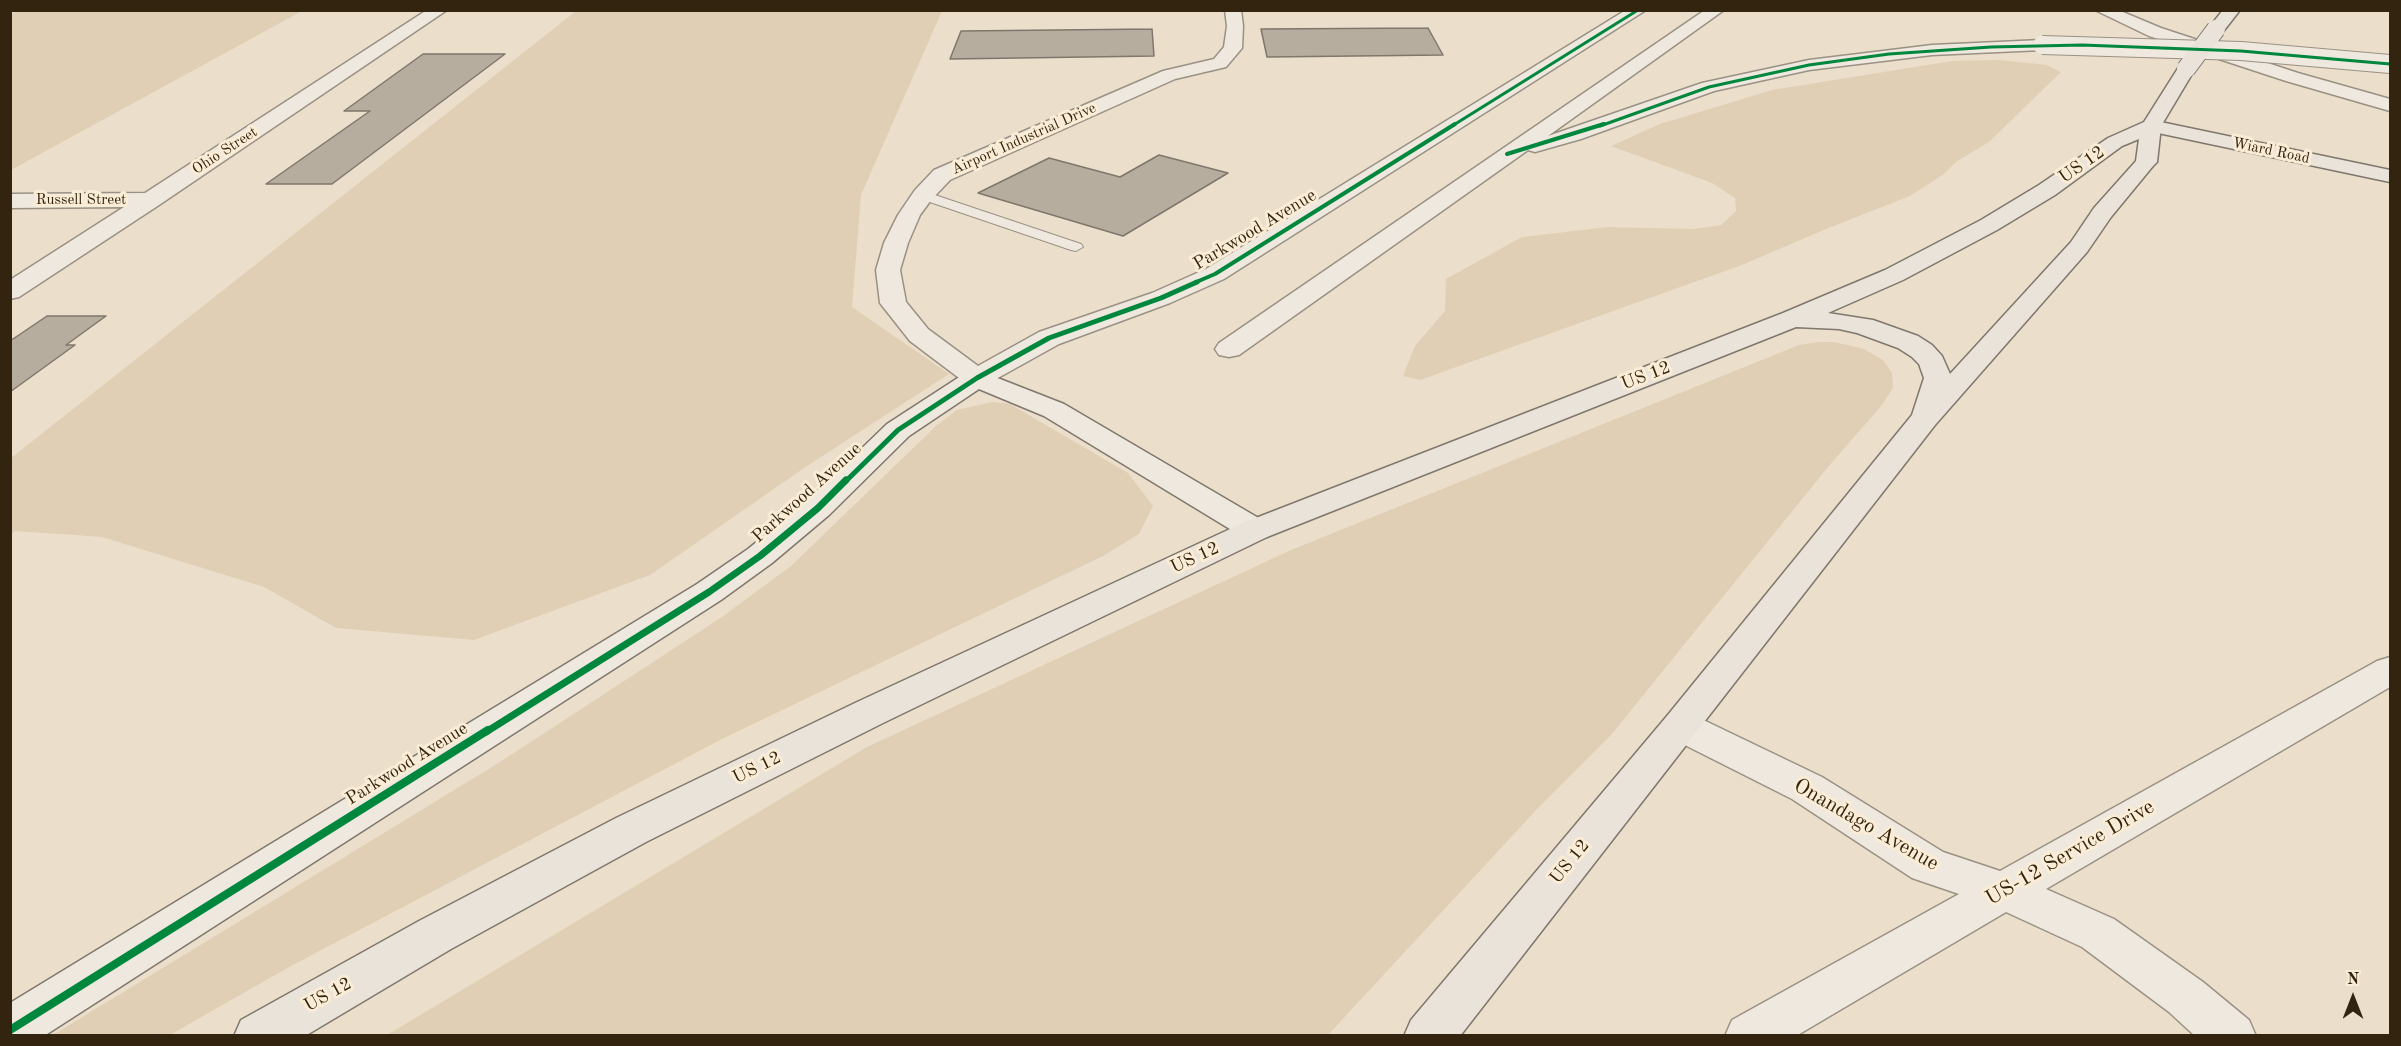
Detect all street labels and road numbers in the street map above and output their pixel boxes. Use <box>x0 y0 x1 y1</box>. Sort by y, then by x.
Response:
street label: Airport Industrial Drive <box>949 99 1099 179</box>
street label: Ohio Street <box>189 123 261 179</box>
street label: Wiard Road <box>2231 134 2311 168</box>
street label: US 12 <box>2055 141 2109 189</box>
street label: Parkwood Avenue <box>1190 185 1320 275</box>
street label: Russell Street <box>36 191 126 209</box>
street label: US 12 <box>1618 357 1674 395</box>
street label: Parkwood Avenue <box>748 438 866 548</box>
street label: US 12 <box>1167 537 1223 579</box>
street label: Parkwood Avenue <box>342 718 472 810</box>
street label: US 12 <box>729 747 785 789</box>
street label: Onandago Avenue <box>1789 773 1943 877</box>
street label: US-12 Service Drive <box>1981 794 2159 912</box>
street label: US 12 <box>1546 835 1594 889</box>
street label: US 12 <box>300 973 356 1017</box>

